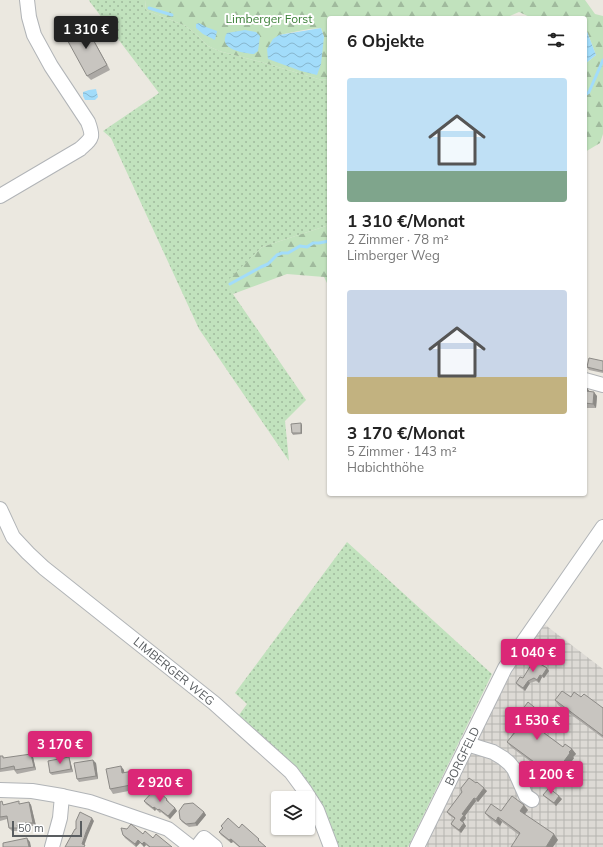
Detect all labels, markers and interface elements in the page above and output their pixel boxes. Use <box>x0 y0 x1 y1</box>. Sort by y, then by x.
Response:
park label: Limberger Forst <box>226 11 312 26</box>
pin: 1 310 € <box>49 16 123 50</box>
text: 1 310 € <box>63 21 109 37</box>
icon: filters <box>545 29 567 51</box>
text: 6 Objekte <box>347 30 424 51</box>
icon: home <box>421 104 493 176</box>
text: 1 310 €/Monat <box>347 210 465 231</box>
text: 2 Zimmer · 78 m² <box>347 231 449 247</box>
text: Limberger Weg <box>347 247 440 263</box>
icon: home <box>421 316 493 388</box>
text: 3 170 €/Monat <box>347 422 465 443</box>
text: 5 Zimmer · 143 m² <box>347 443 457 459</box>
text: Habichthöhe <box>347 459 424 475</box>
street label: LIMBERGER WEG <box>130 634 218 708</box>
pin: 1 040 € <box>496 639 570 673</box>
text: 1 040 € <box>510 644 556 660</box>
pin: 1 530 € <box>500 707 574 741</box>
text: 1 530 € <box>514 712 560 728</box>
street label: BORGFELD <box>441 724 483 788</box>
pin: 3 170 € <box>23 731 97 765</box>
text: 3 170 € <box>37 736 83 752</box>
pin: 1 200 € <box>514 761 588 795</box>
text: 1 200 € <box>528 766 574 782</box>
pin: 2 920 € <box>123 769 197 803</box>
text: 2 920 € <box>137 774 183 790</box>
map controls <box>271 791 315 835</box>
button: layers <box>271 791 315 835</box>
scale bar <box>12 819 82 838</box>
text: 50 m <box>18 821 44 835</box>

